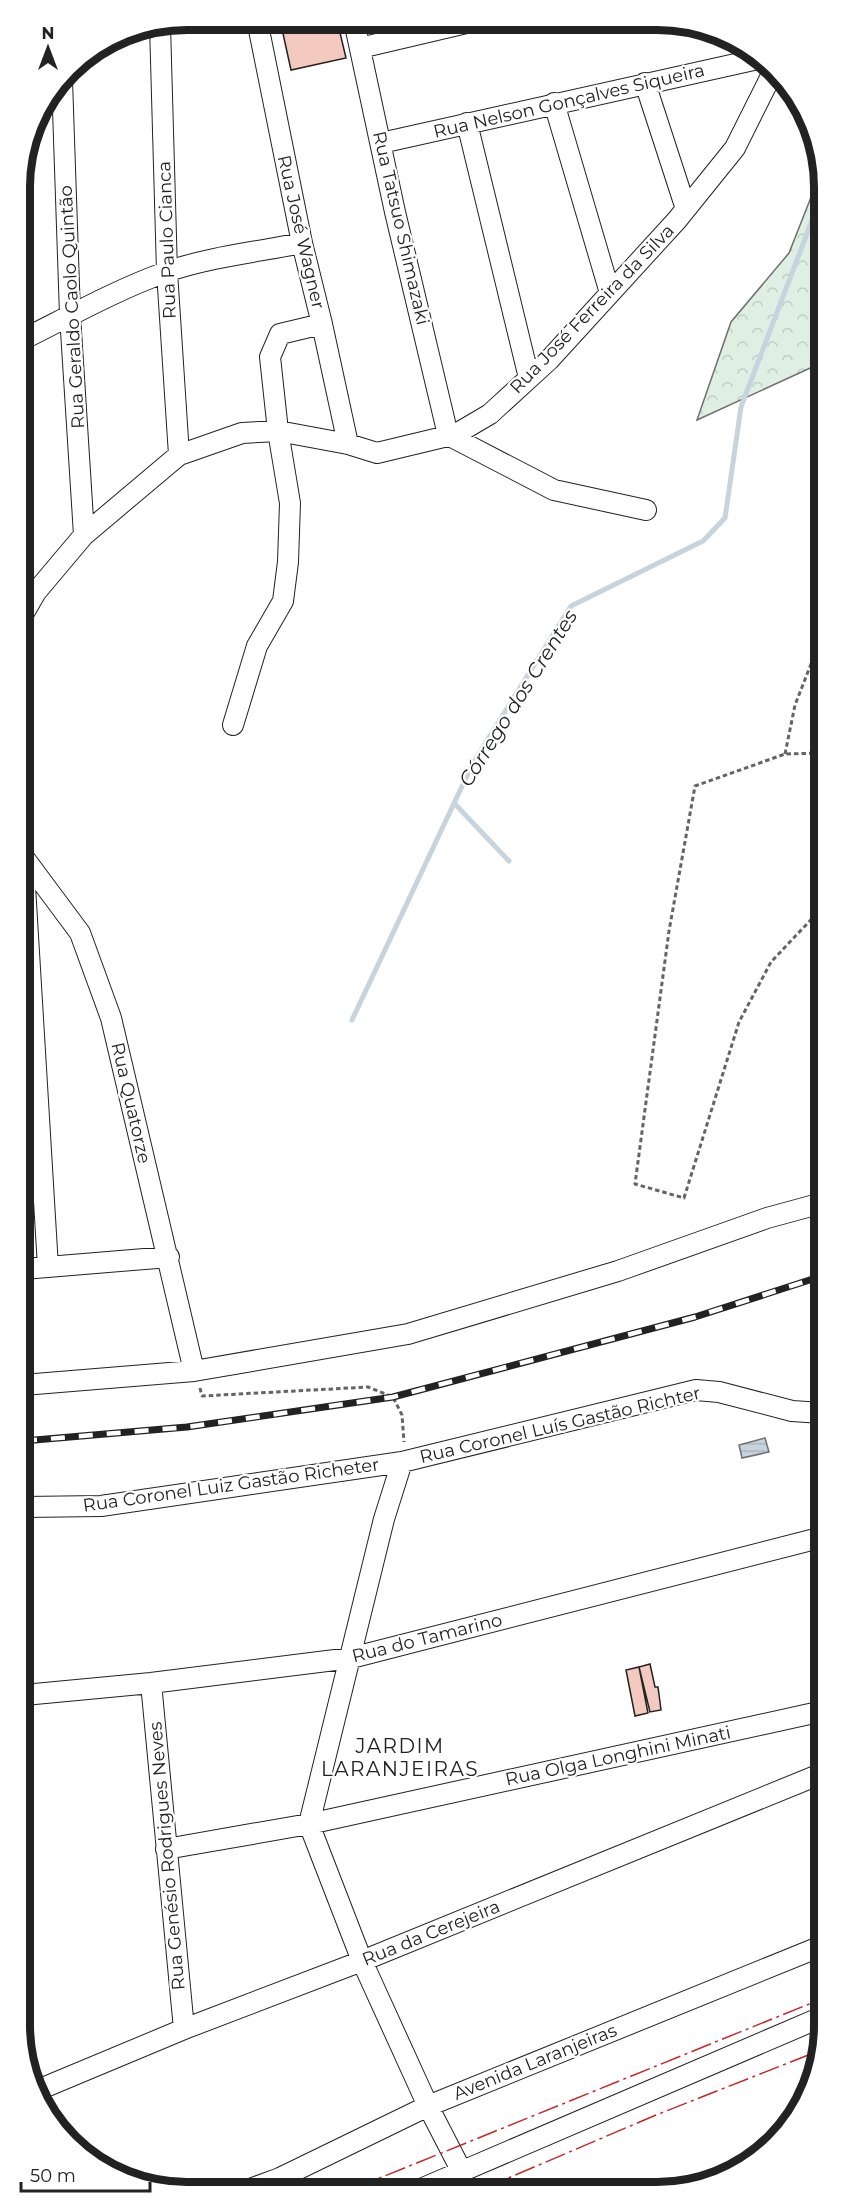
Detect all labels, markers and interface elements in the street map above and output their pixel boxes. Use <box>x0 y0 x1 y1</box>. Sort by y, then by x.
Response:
north arrow <box>18 18 78 78</box>
text: N <box>42 24 54 43</box>
street label: Rua Nelson Gonçalves Siqueira <box>431 59 707 143</box>
street label: Rua Tatsuo Shimazaki <box>368 129 434 327</box>
street label: Rua José Wagner <box>273 153 329 311</box>
street label: Rua Paulo Cianca <box>153 161 181 319</box>
street label: Rua Geraldo Caolo Quintão <box>55 185 89 429</box>
street label: Rua José Ferreira da Silva <box>505 220 679 398</box>
water label: Córrego dos Crentes <box>454 605 582 791</box>
street label: Rua Quatorze <box>106 1040 156 1166</box>
street label: Rua Coronel Luís Gastão Richter <box>417 1382 703 1468</box>
street label: Rua Coronel Luiz Gastão Richeter <box>81 1453 381 1517</box>
street label: Rua do Tamarino <box>350 1609 504 1667</box>
street label: Rua Genésio Rodrigues Neves <box>144 1721 190 1991</box>
street label: Rua Olga Longhini Minati <box>503 1721 733 1791</box>
district label: JARDIM LARANJEIRAS <box>321 1734 479 1781</box>
street label: Rua da Cerejeira <box>359 1895 503 1971</box>
street label: Avenida Laranjeiras <box>450 2019 620 2105</box>
scale bar <box>21 2155 150 2193</box>
text: 50 m <box>30 2165 76 2187</box>

